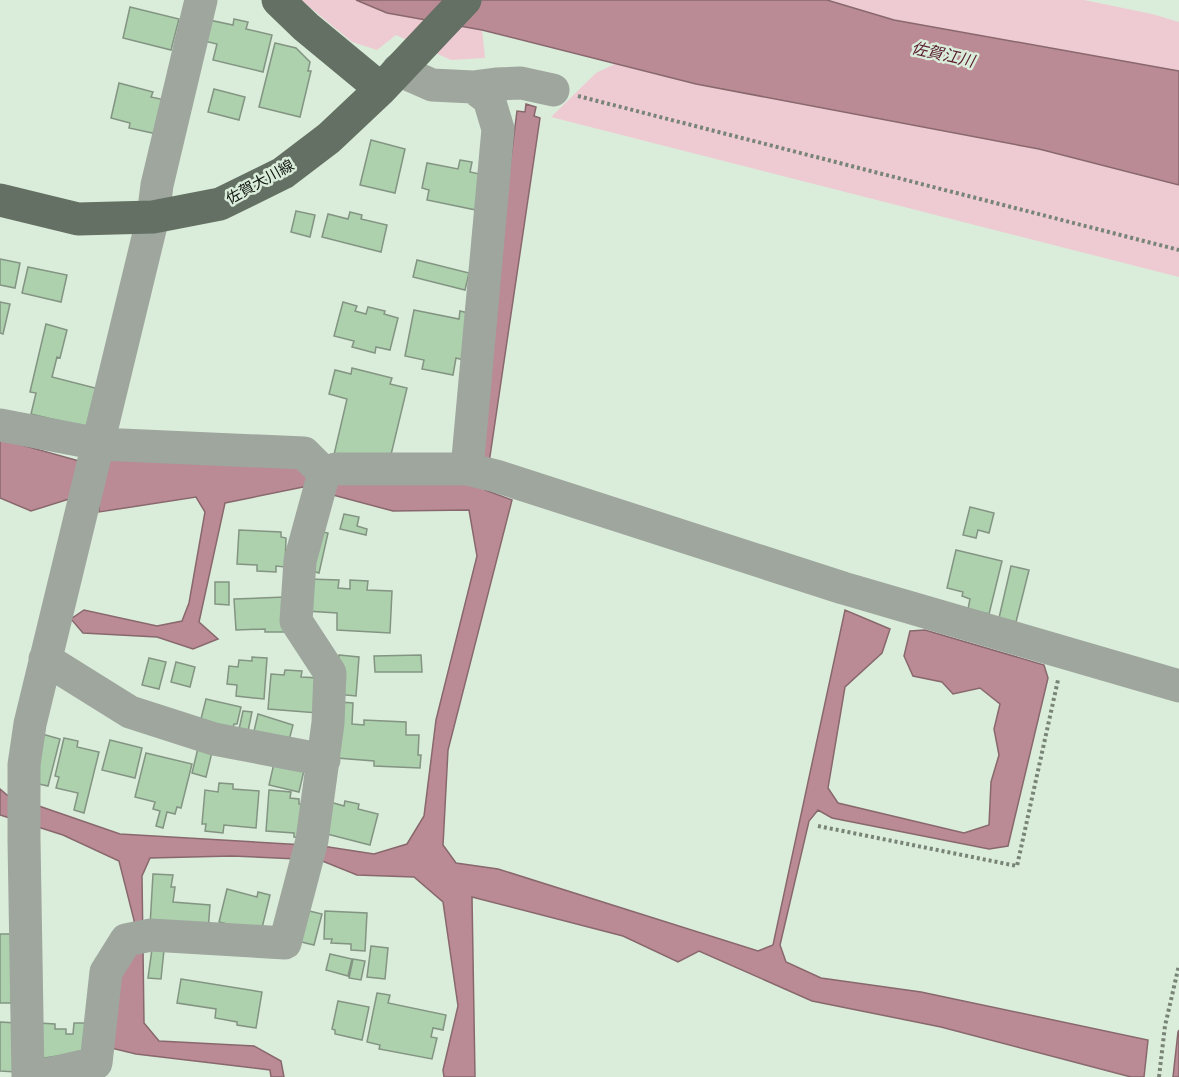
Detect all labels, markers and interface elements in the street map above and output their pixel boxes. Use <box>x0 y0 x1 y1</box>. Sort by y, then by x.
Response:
water label: 佐賀江川 <box>910 38 978 70</box>
street label: 佐賀大川線 <box>223 156 297 207</box>

